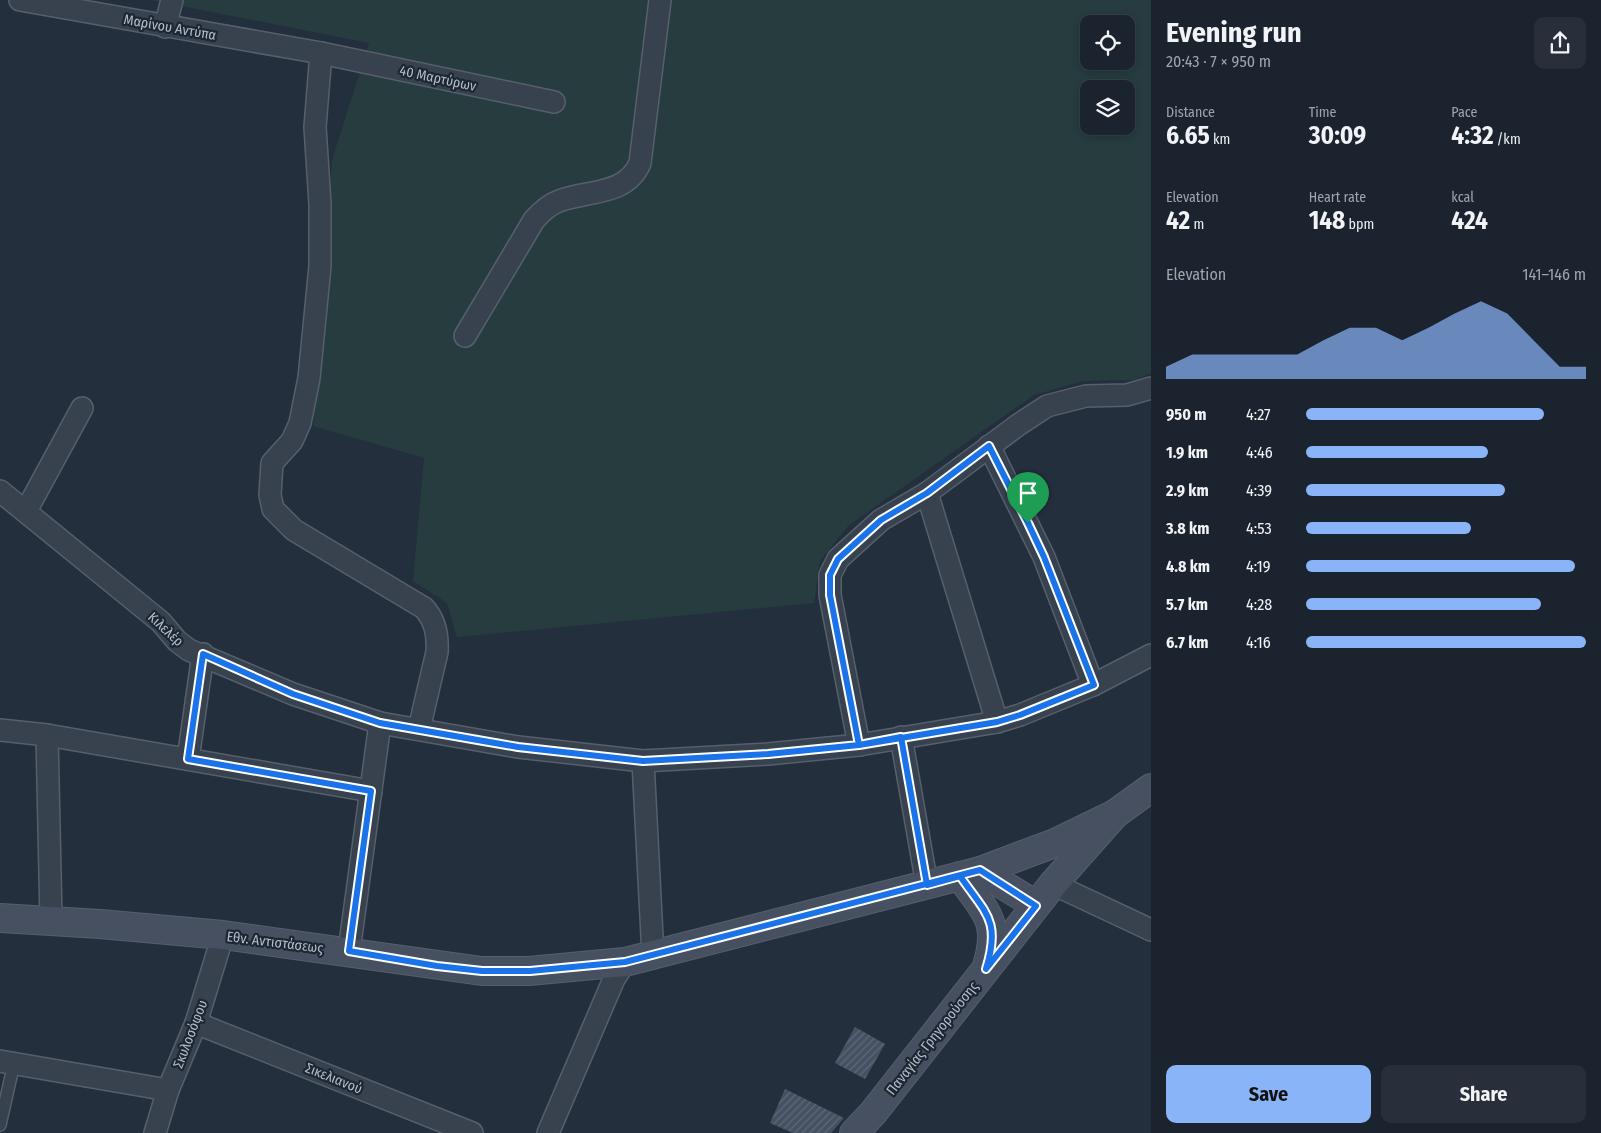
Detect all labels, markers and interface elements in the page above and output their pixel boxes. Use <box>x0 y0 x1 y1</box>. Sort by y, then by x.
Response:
street label: Μαρίνου Αντύπα <box>122 11 217 44</box>
map controls <box>1080 15 1135 135</box>
button: locate <box>1080 15 1135 70</box>
text: Evening run <box>1166 16 1302 49</box>
button: share <box>1534 17 1586 69</box>
text: 20:43 · 7 × 950 m <box>1166 52 1271 71</box>
street label: 40 Μαρτύρων <box>398 62 478 95</box>
button: layers <box>1080 80 1135 135</box>
text: Distance <box>1166 104 1215 121</box>
text: Time <box>1309 104 1336 121</box>
text: Pace <box>1451 104 1477 121</box>
text: 6.65 <box>1166 121 1210 151</box>
text: 30:09 <box>1309 121 1366 151</box>
text: 4:32 <box>1451 121 1494 151</box>
text: km <box>1210 131 1230 148</box>
text: /km <box>1494 131 1521 148</box>
text: Elevation <box>1166 189 1219 206</box>
text: Heart rate <box>1309 189 1366 206</box>
text: kcal <box>1451 189 1474 206</box>
text: 42 <box>1166 206 1190 236</box>
text: 148 <box>1309 206 1345 236</box>
text: 424 <box>1451 206 1488 236</box>
text: m <box>1190 216 1204 233</box>
text: bpm <box>1345 216 1374 233</box>
text: Elevation <box>1166 265 1226 284</box>
text: 141–146 m <box>1522 265 1586 284</box>
text: 950 m <box>1166 405 1206 424</box>
text: 4:27 <box>1246 405 1271 424</box>
text: 1.9 km <box>1166 443 1208 462</box>
text: 4:46 <box>1246 443 1273 462</box>
pin <box>1007 472 1049 523</box>
icon: arrive <box>1014 479 1042 507</box>
text: 2.9 km <box>1166 481 1209 500</box>
text: 4:39 <box>1246 481 1272 500</box>
text: 3.8 km <box>1166 519 1209 538</box>
text: 4:53 <box>1246 519 1272 538</box>
text: 4.8 km <box>1166 557 1210 576</box>
text: 4:19 <box>1246 557 1271 576</box>
text: 5.7 km <box>1166 595 1208 614</box>
text: 4:28 <box>1246 595 1272 614</box>
street label: Κιλελέρ <box>144 609 187 650</box>
text: 6.7 km <box>1166 633 1209 652</box>
text: 4:16 <box>1246 633 1271 652</box>
street label: Εθν. Αντιστάσεως <box>226 928 324 957</box>
street label: Παναγίας Γρηγορούσσης <box>883 978 982 1098</box>
street label: Σκυλοσόφου <box>170 998 211 1071</box>
street label: Σικελιανού <box>303 1059 365 1098</box>
button: Save <box>1166 1065 1371 1123</box>
button: Share <box>1381 1065 1586 1123</box>

